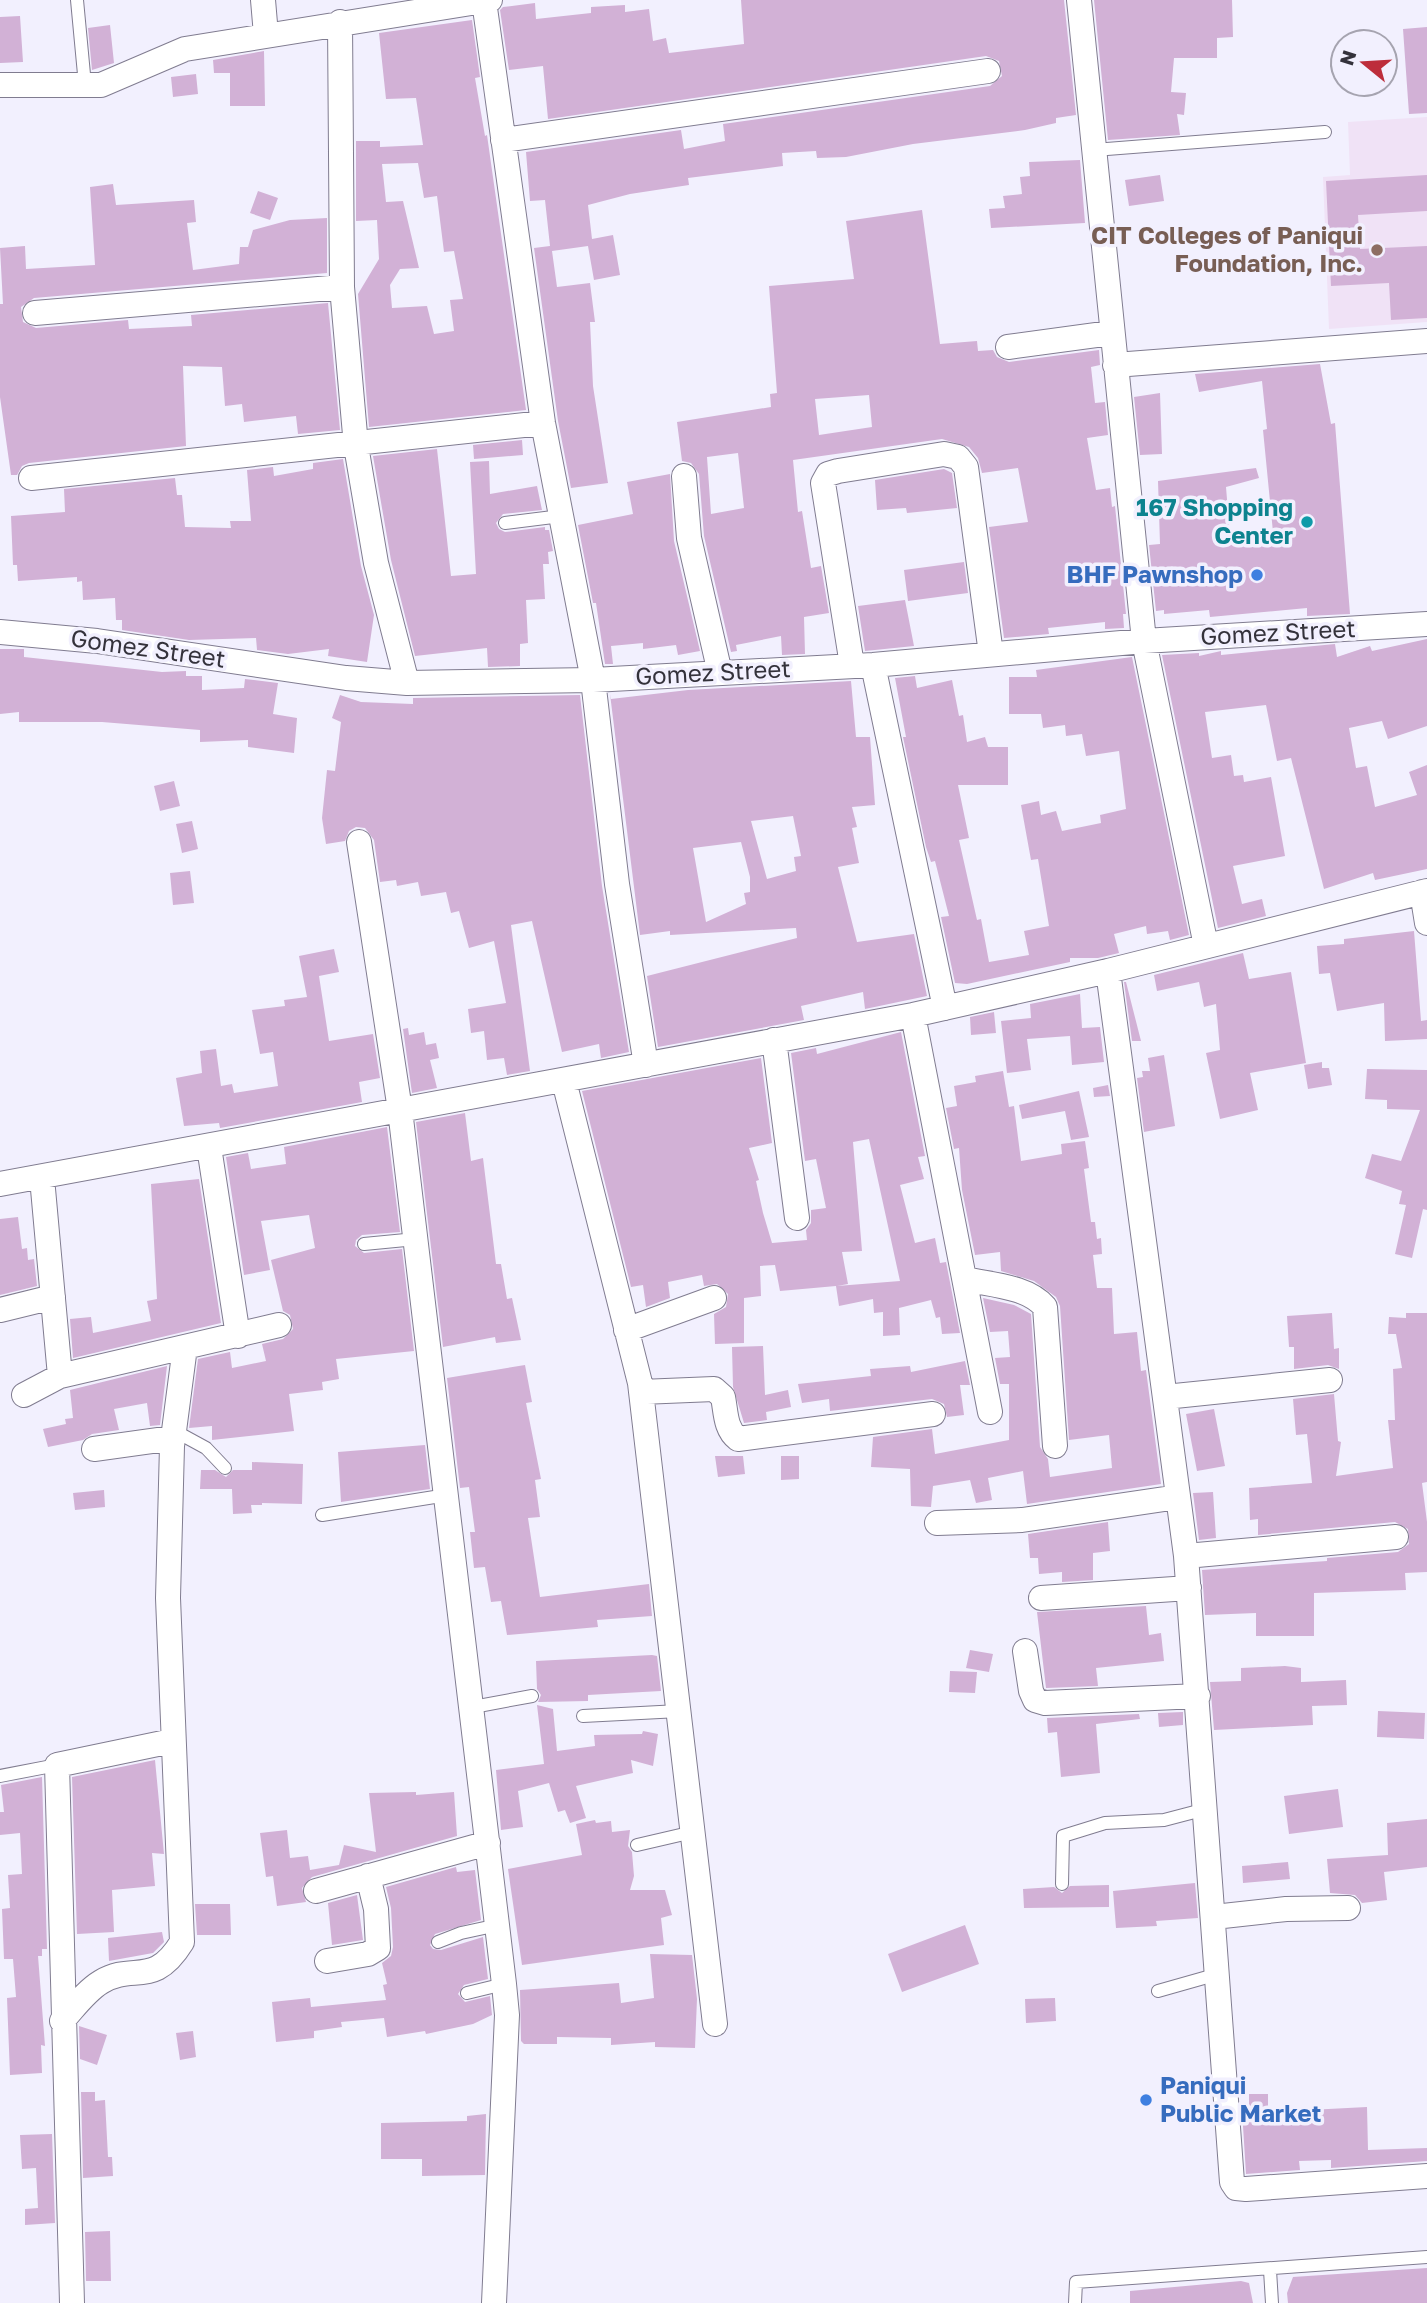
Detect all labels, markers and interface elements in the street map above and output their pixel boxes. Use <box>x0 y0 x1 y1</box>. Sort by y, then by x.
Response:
north arrow <box>1329 28 1399 98</box>
text: N <box>1334 47 1361 68</box>
place label: CIT Colleges of Paniqui Foundation, Inc. <box>1091 220 1363 277</box>
marker: CIT Colleges of Paniqui Foundation, Inc. <box>1369 242 1385 258</box>
place label: 167 Shopping Center <box>1136 492 1293 549</box>
marker: 167 Shopping Center <box>1299 514 1315 530</box>
place label: BHF Pawnshop <box>1067 559 1243 588</box>
marker: BHF Pawnshop <box>1249 567 1265 583</box>
street label: Gomez Street <box>1199 613 1356 650</box>
street label: Gomez Street <box>69 622 227 673</box>
street label: Gomez Street <box>634 653 791 690</box>
place label: Paniqui Public Market <box>1160 2070 1321 2127</box>
marker: Paniqui Public Market <box>1138 2092 1154 2108</box>

